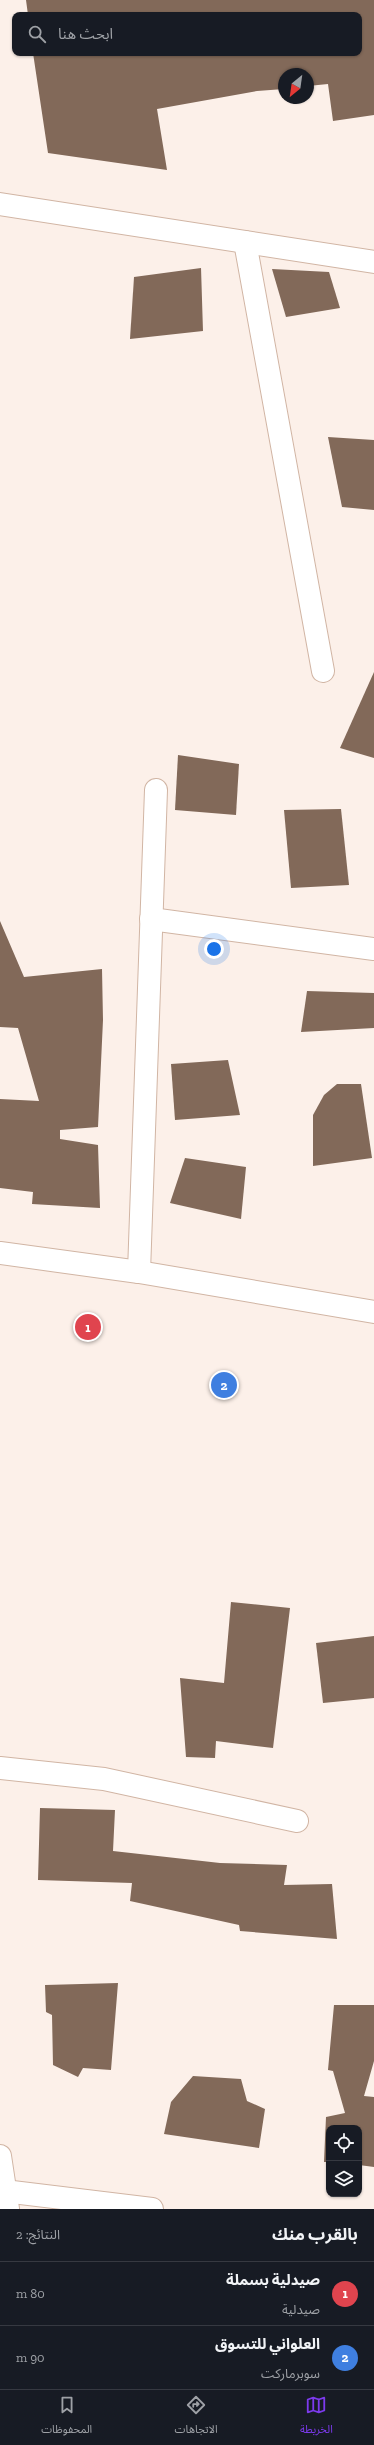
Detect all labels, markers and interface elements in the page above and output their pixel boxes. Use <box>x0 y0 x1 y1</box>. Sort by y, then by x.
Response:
search box <box>12 12 362 56</box>
icon: search <box>26 23 48 45</box>
text: ابحث هنا <box>58 25 113 43</box>
north arrow <box>278 68 314 104</box>
your location <box>204 939 224 959</box>
pin: 1 <box>75 1312 101 1342</box>
pin: 2 <box>211 1370 237 1400</box>
map controls <box>326 2125 362 2197</box>
button: locate <box>326 2125 362 2161</box>
button: layers <box>326 2161 362 2197</box>
text: بالقرب منك <box>272 2224 358 2244</box>
text: النتائج: 2 <box>16 2227 60 2242</box>
text: صيدلية بسملة <box>226 2271 320 2289</box>
text: 80 m <box>16 2286 45 2301</box>
text: 1 <box>342 2286 348 2301</box>
text: صيدلية <box>282 2302 320 2317</box>
text: العلواني للتسوق <box>215 2335 320 2353</box>
text: 90 m <box>16 2350 45 2365</box>
text: 2 <box>342 2350 349 2365</box>
text: سوبرماركت <box>261 2366 320 2381</box>
tab: المحفوظات <box>41 2394 92 2441</box>
tab: الاتجاهات <box>175 2394 218 2441</box>
tab: الخريطة <box>300 2394 333 2441</box>

